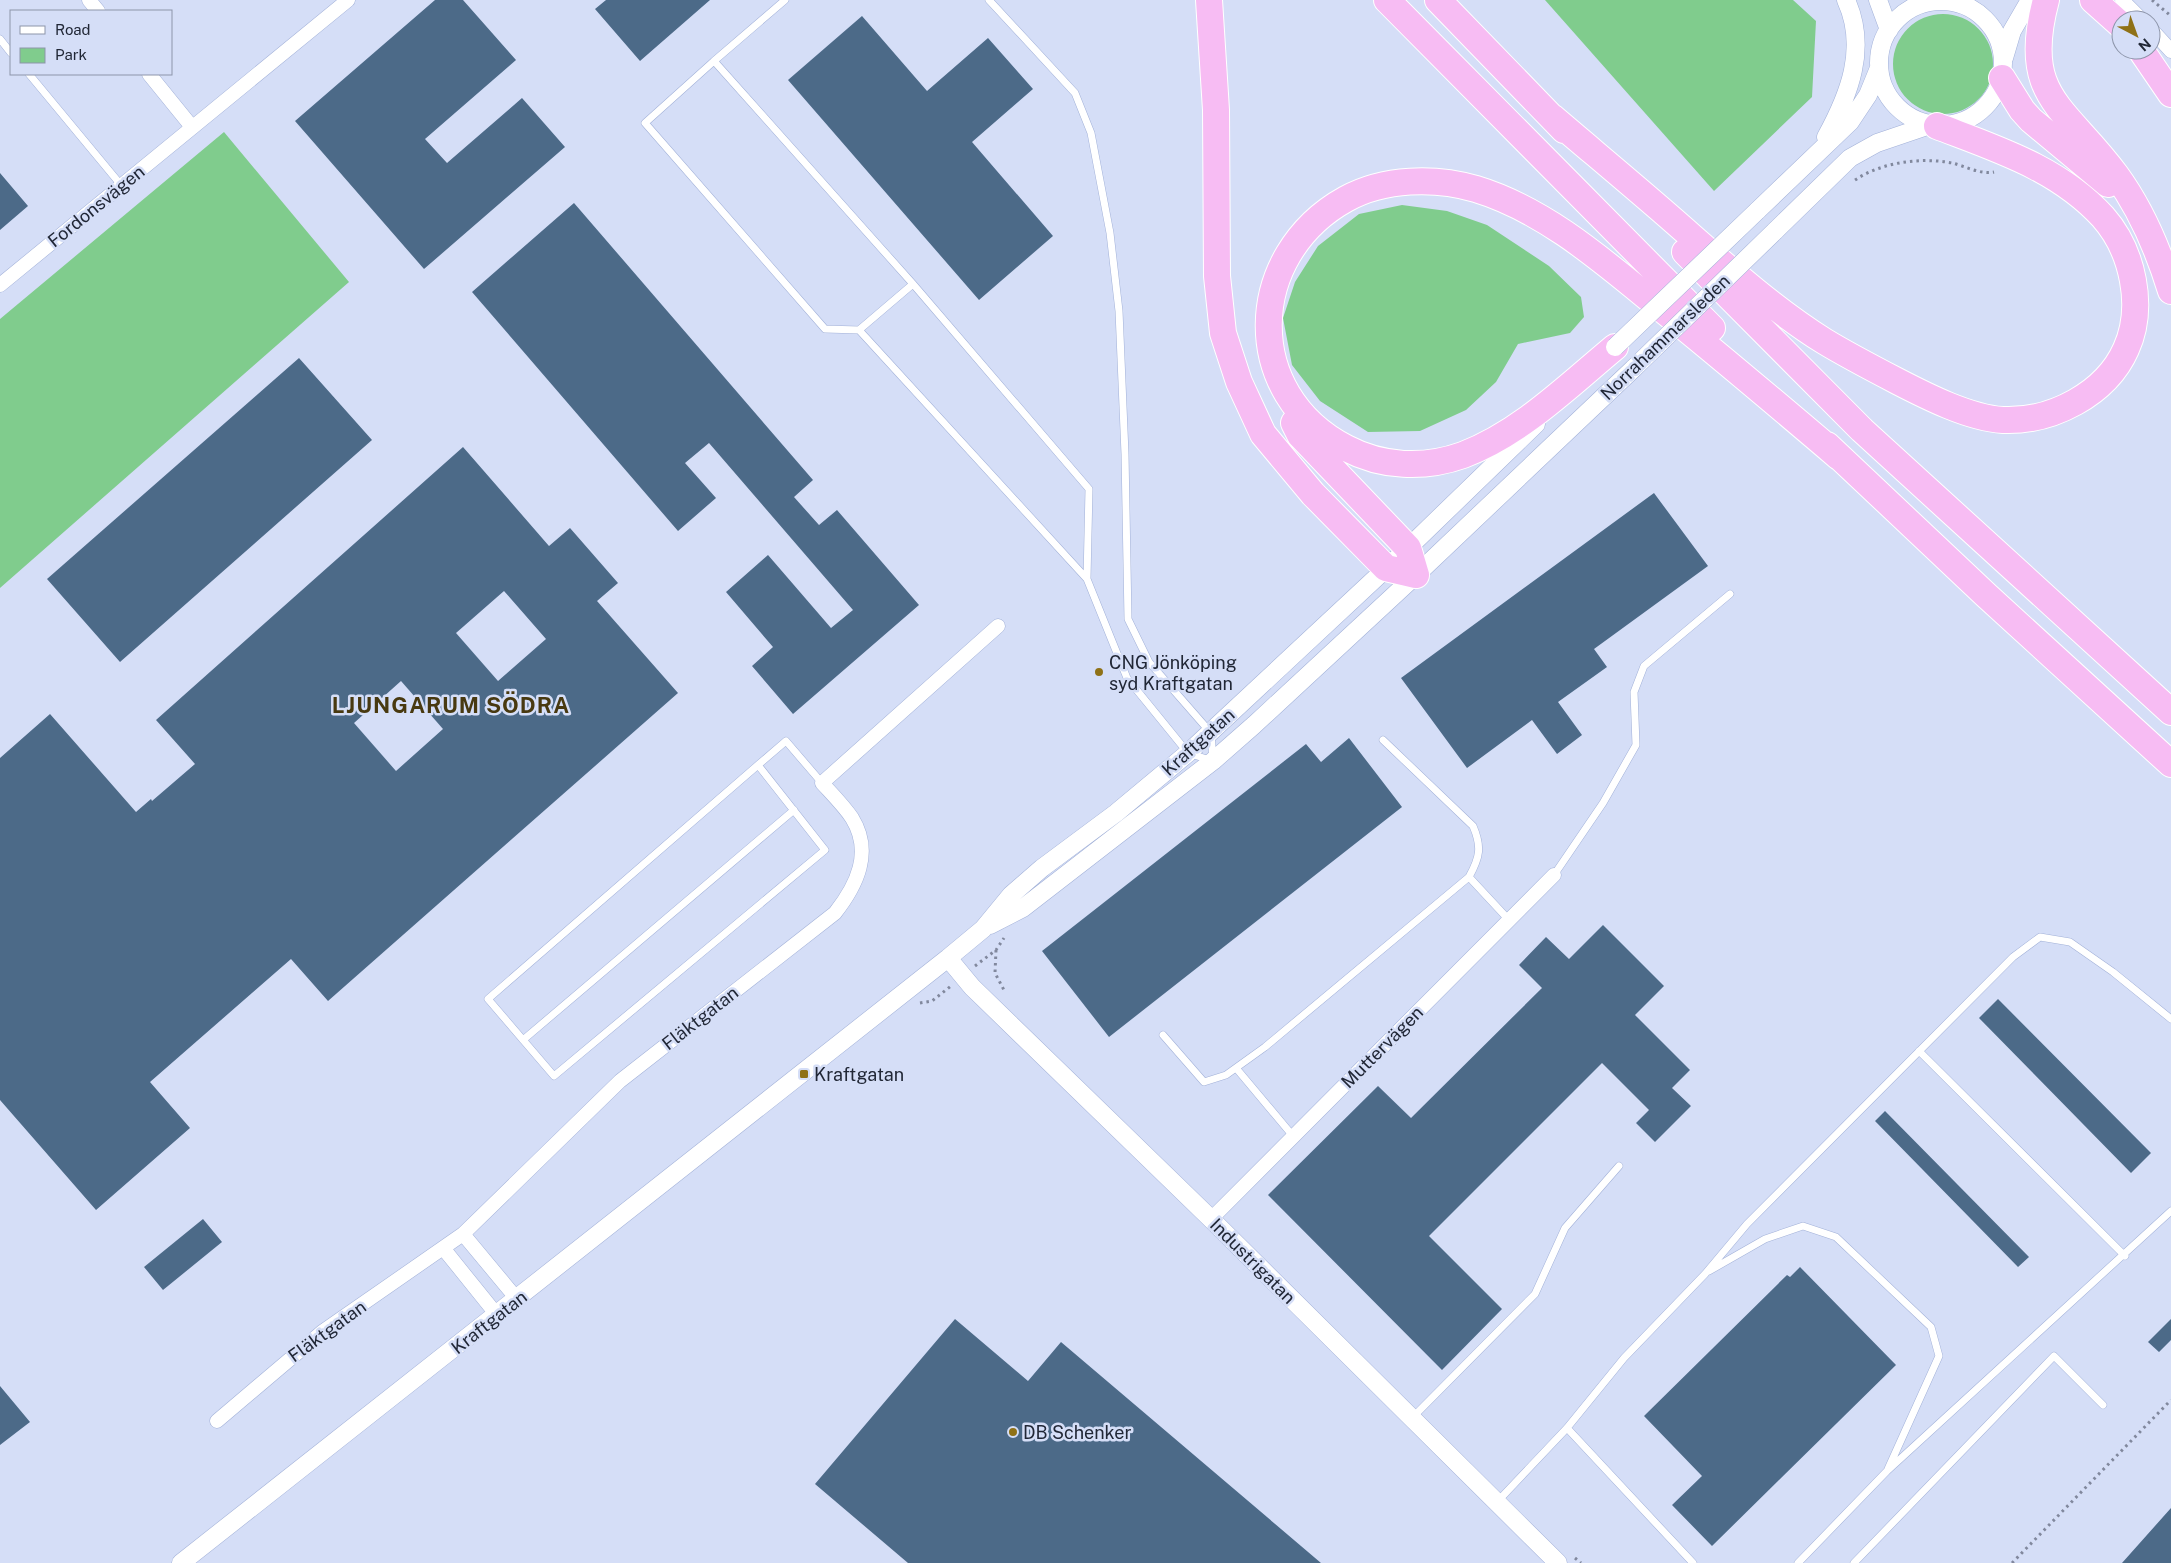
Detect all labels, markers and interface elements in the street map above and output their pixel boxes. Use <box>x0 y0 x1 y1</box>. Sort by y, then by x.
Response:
legend <box>10 10 172 75</box>
north arrow <box>2111 10 2161 60</box>
text: Road <box>55 21 91 38</box>
text: N <box>2135 35 2154 54</box>
text: Park <box>55 46 87 63</box>
street label: Fordonsvägen <box>44 161 148 251</box>
street label: Norrahammarsleden <box>1596 270 1734 404</box>
place label: CNG Jönköping syd Kraftgatan <box>1109 652 1237 694</box>
marker: CNG Jönköping syd Kraftgatan <box>1093 666 1105 678</box>
district label: LJUNGARUM SÖDRA <box>332 691 570 718</box>
street label: Kraftgatan <box>1157 704 1239 780</box>
street label: Fläktgatan <box>658 982 742 1054</box>
street label: Muttervägen <box>1337 1002 1427 1092</box>
place label: Kraftgatan <box>814 1064 904 1085</box>
marker: Kraftgatan <box>798 1068 810 1080</box>
street label: Industrigatan <box>1206 1214 1300 1308</box>
street label: Kraftgatan <box>447 1286 531 1358</box>
street label: Fläktgatan <box>284 1296 370 1366</box>
place label: DB Schenker <box>1023 1422 1132 1443</box>
marker: DB Schenker <box>1007 1426 1019 1438</box>

